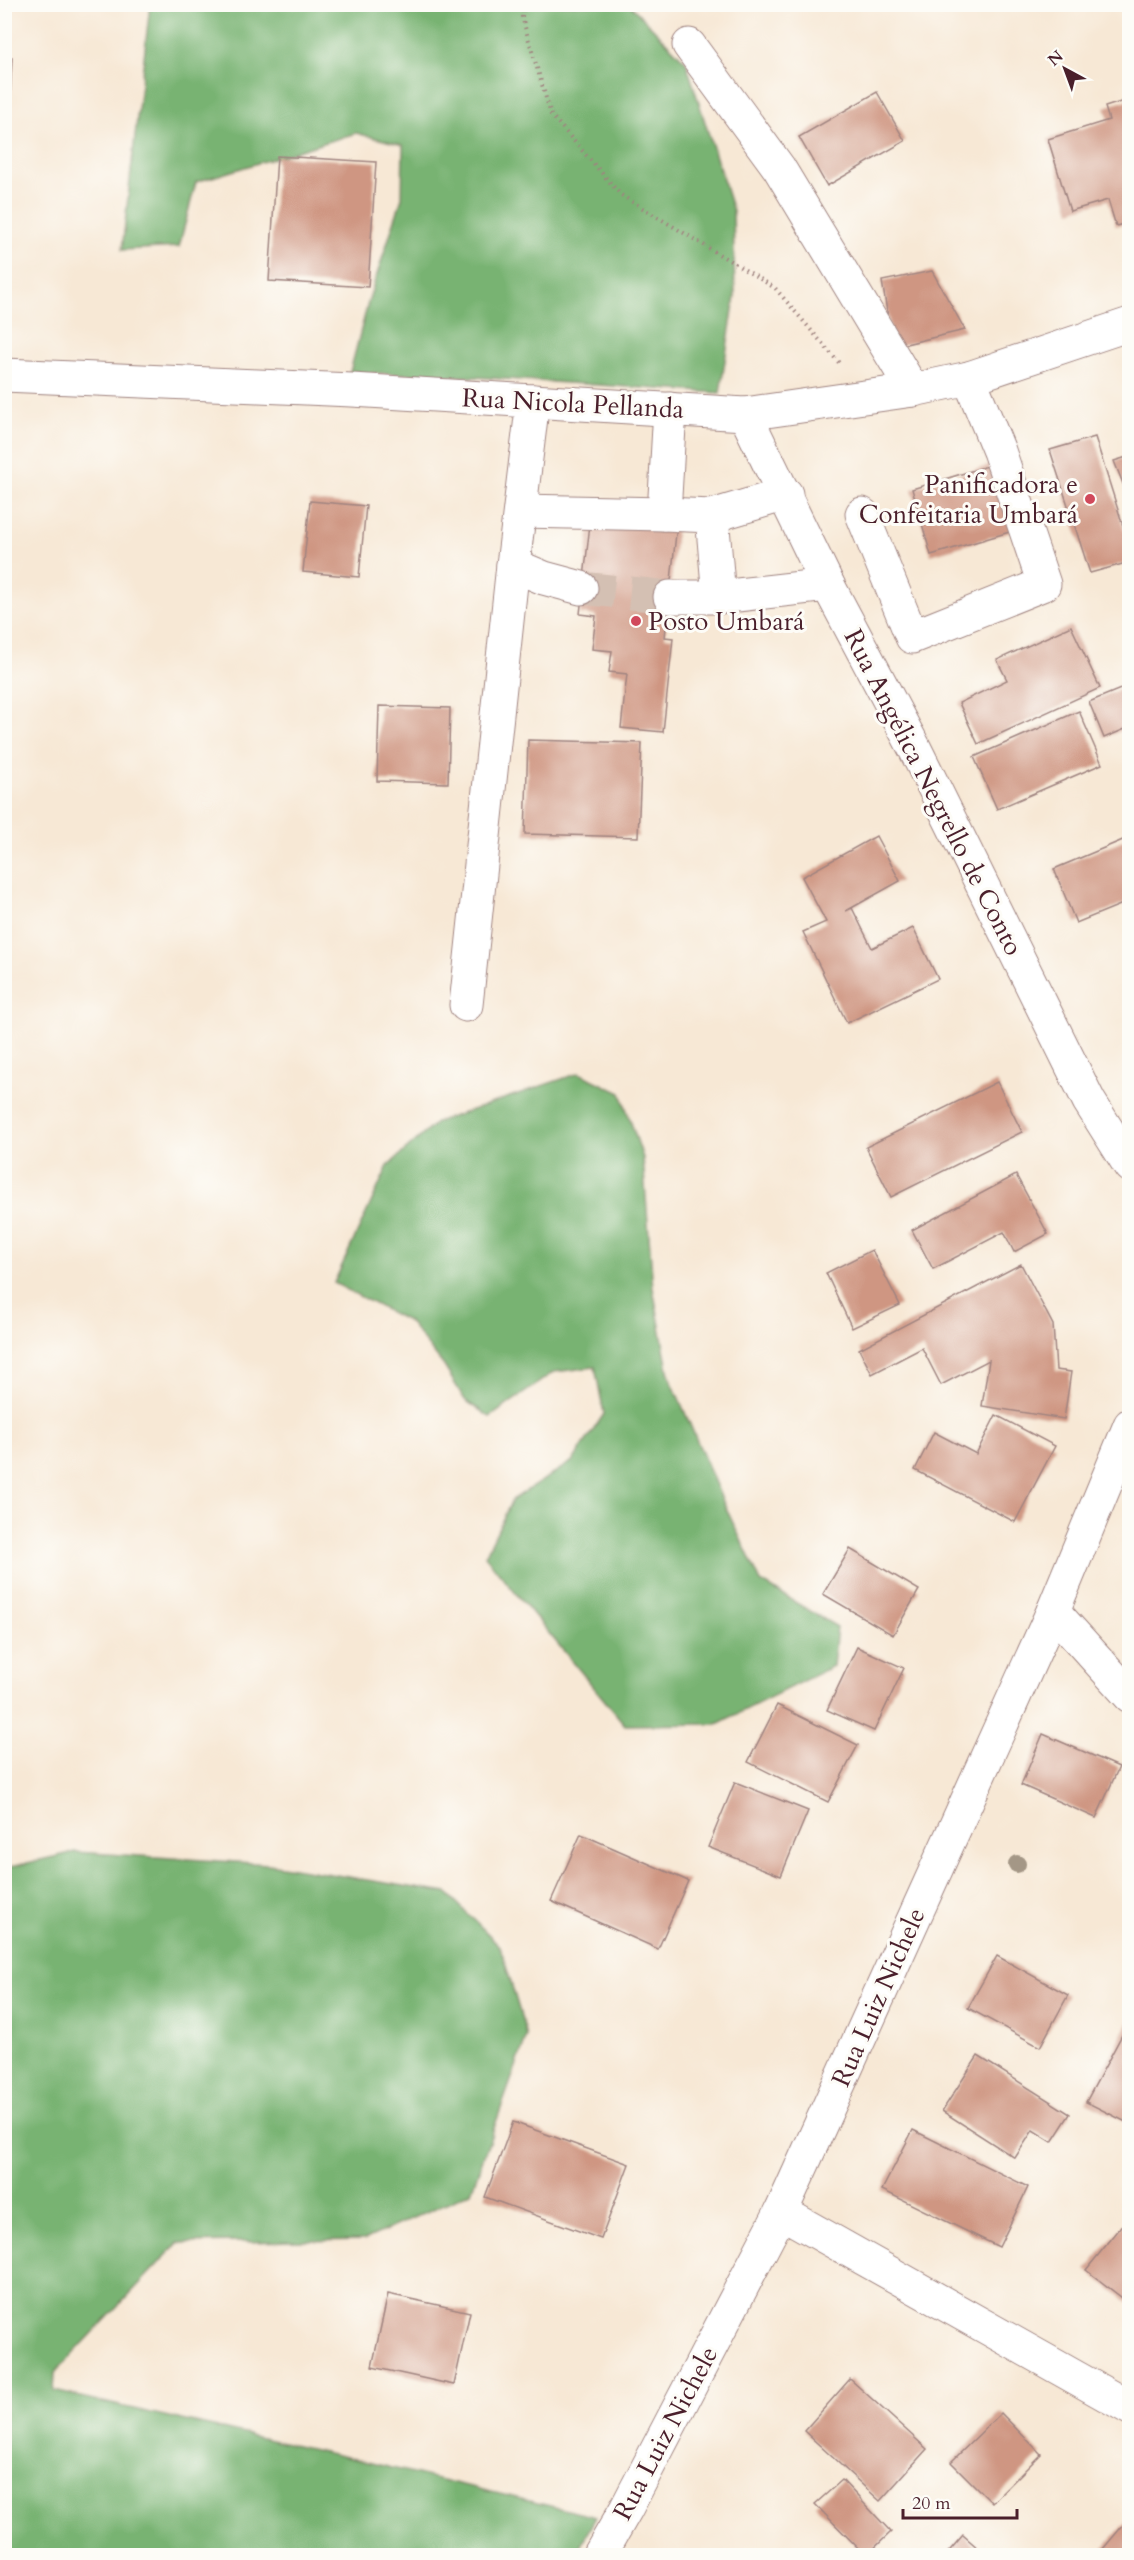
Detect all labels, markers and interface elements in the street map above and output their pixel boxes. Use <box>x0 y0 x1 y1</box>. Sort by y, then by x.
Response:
north arrow <box>1035 39 1095 99</box>
text: N <box>1043 46 1068 71</box>
street label: Rua Nicola Pellanda <box>461 380 685 427</box>
place label: Panificadora e Confeitaria Umbará <box>859 467 1078 532</box>
marker: Panificadora e Confeitaria Umbará <box>1083 492 1097 506</box>
place label: Posto Umbará <box>648 604 805 639</box>
marker: Posto Umbará <box>629 614 643 628</box>
street label: Rua Angélica Negrello de Conto <box>836 623 1031 961</box>
street label: Rua Luiz Nichele <box>823 1902 934 2092</box>
street label: Rua Luiz Nichele <box>605 2340 726 2526</box>
scale bar <box>903 2482 1017 2520</box>
text: 20 m <box>912 2491 951 2516</box>

